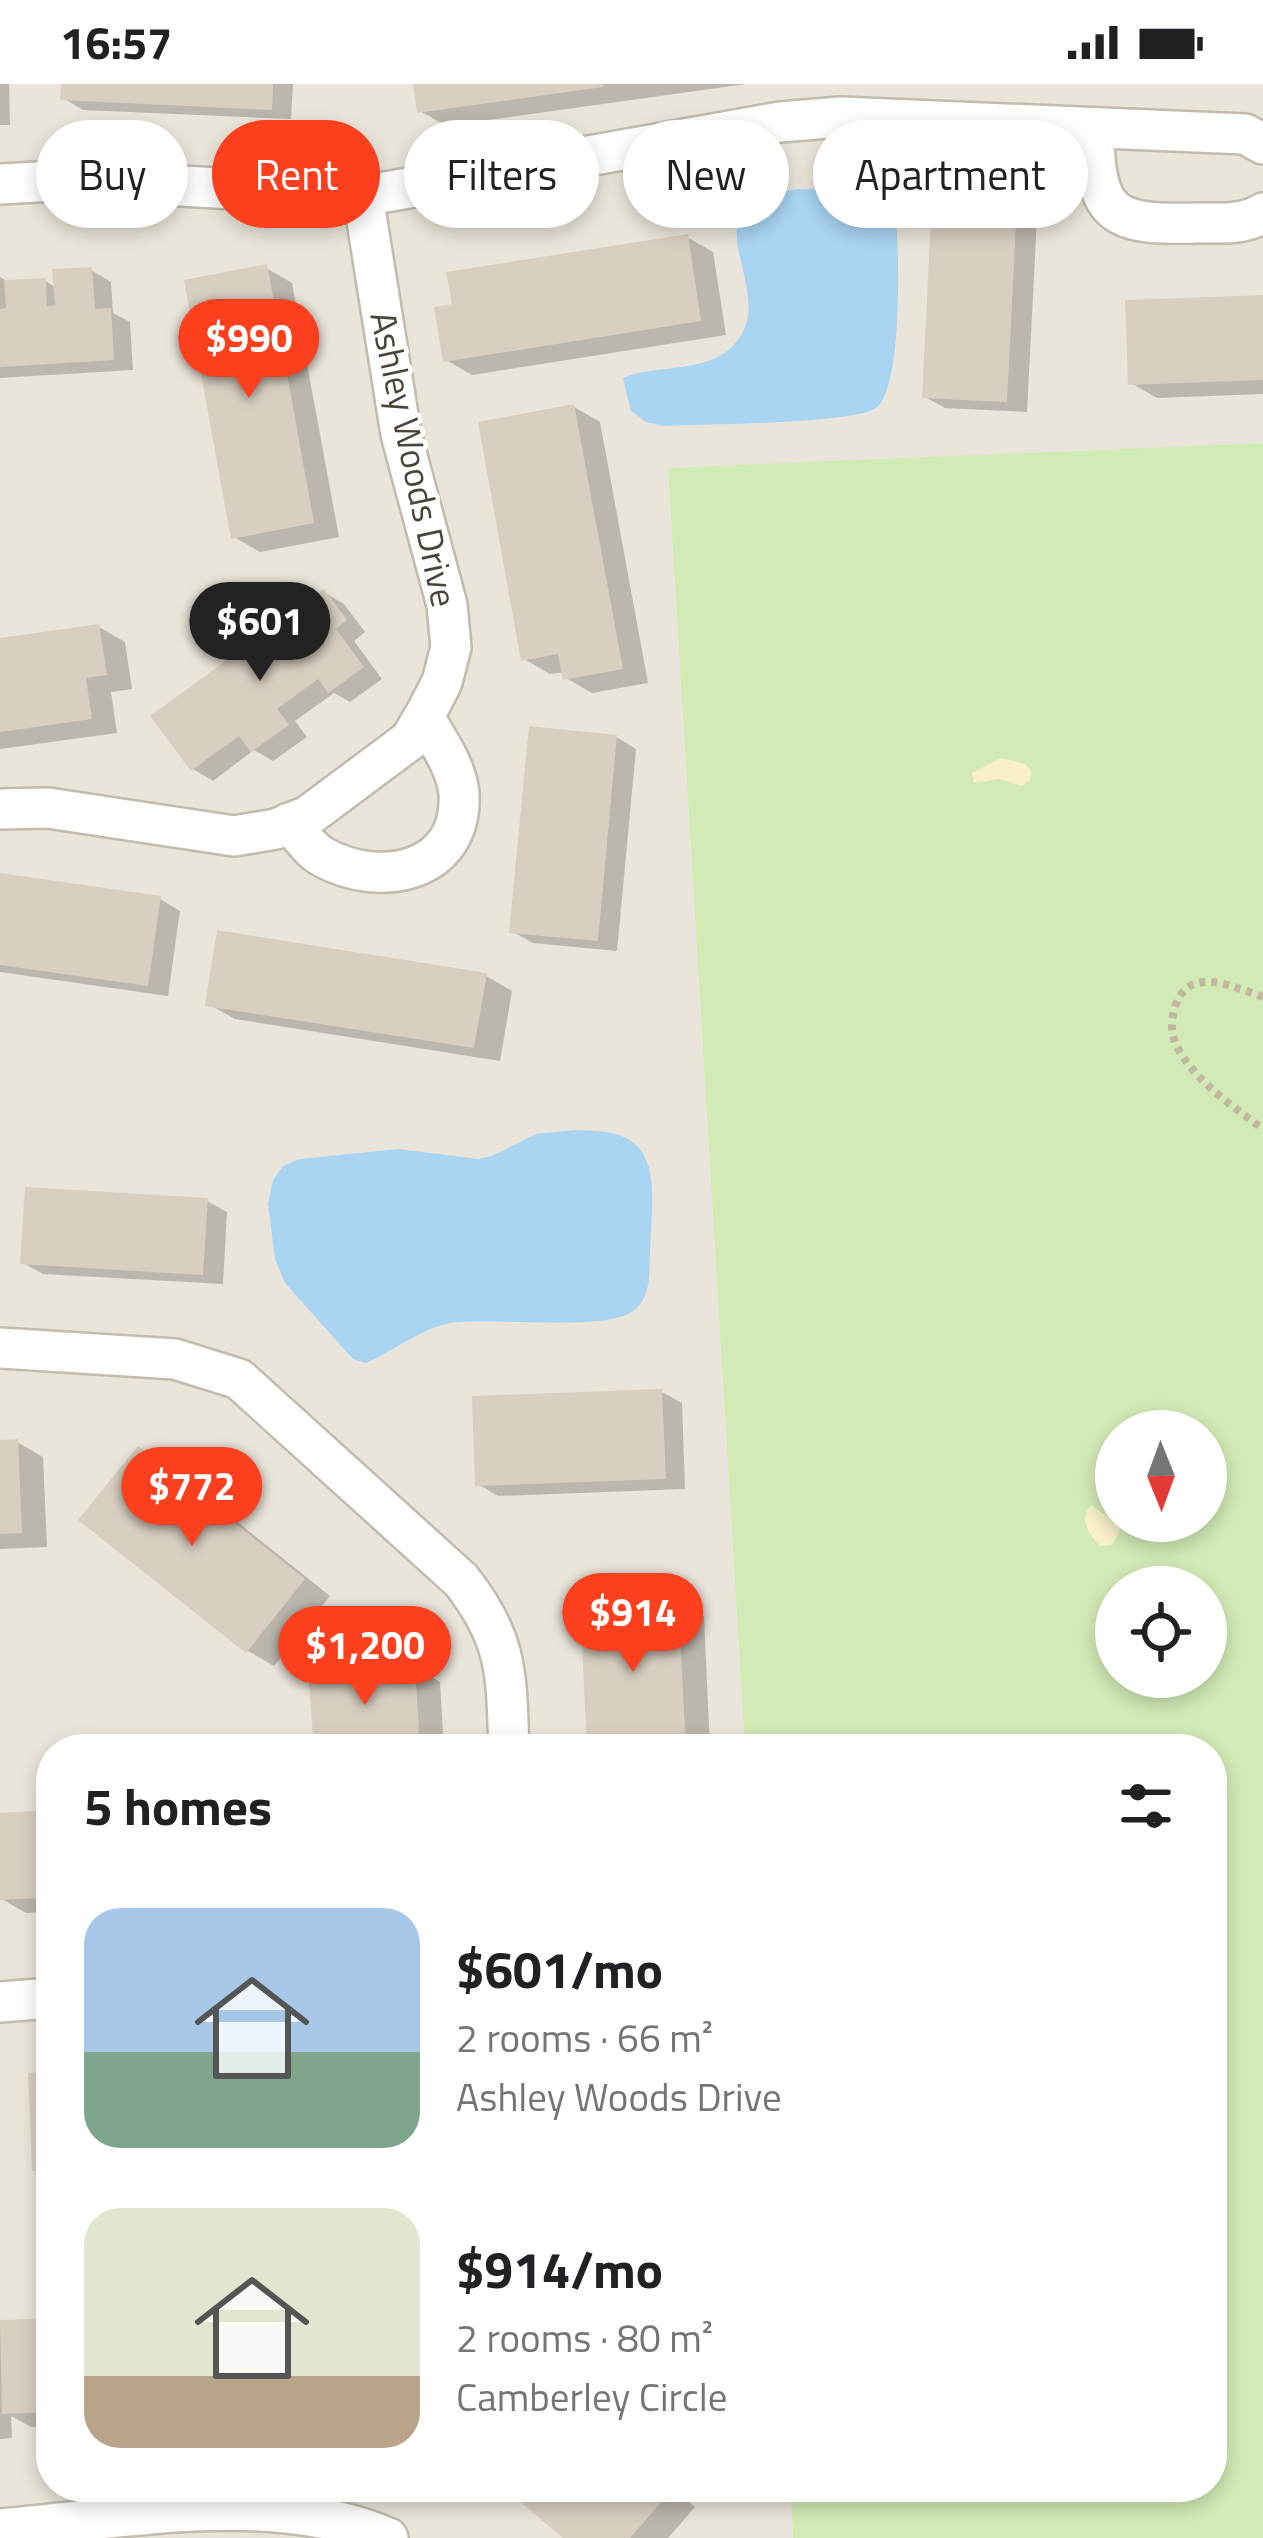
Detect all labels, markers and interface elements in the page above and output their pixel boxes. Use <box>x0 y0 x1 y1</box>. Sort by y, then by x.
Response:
text: 16:57 <box>60 8 172 76</box>
chip: Buy <box>36 120 188 228</box>
chip: Rent <box>212 120 380 228</box>
chip: Filters <box>404 120 599 228</box>
chip: New <box>623 120 789 228</box>
chip: Apartment <box>813 120 1088 228</box>
pin: $990 <box>178 299 320 401</box>
street label: Ashley Woods Drive <box>356 306 473 612</box>
text: $990 <box>205 308 293 367</box>
pin: $601 <box>189 582 331 684</box>
text: $601 <box>216 591 304 650</box>
north arrow <box>1095 1410 1227 1542</box>
map controls <box>1095 1410 1227 1698</box>
pin: $772 <box>121 1447 263 1549</box>
text: $772 <box>148 1456 236 1515</box>
button: locate <box>1095 1566 1227 1698</box>
pin: $914 <box>562 1573 704 1675</box>
text: $914 <box>589 1582 677 1641</box>
pin: $1,200 <box>267 1606 463 1708</box>
text: $1,200 <box>305 1615 425 1674</box>
text: 5 homes <box>84 1767 272 1845</box>
icon: filters <box>1113 1773 1179 1839</box>
text: $601/mo <box>456 1930 663 2008</box>
icon: home <box>180 1956 324 2100</box>
text: 2 rooms · 66 m² <box>456 2008 713 2067</box>
text: Ashley Woods Drive <box>456 2067 782 2126</box>
text: $914/mo <box>456 2230 663 2308</box>
icon: home <box>180 2256 324 2400</box>
text: 2 rooms · 80 m² <box>456 2308 713 2367</box>
text: Camberley Circle <box>456 2367 727 2426</box>

